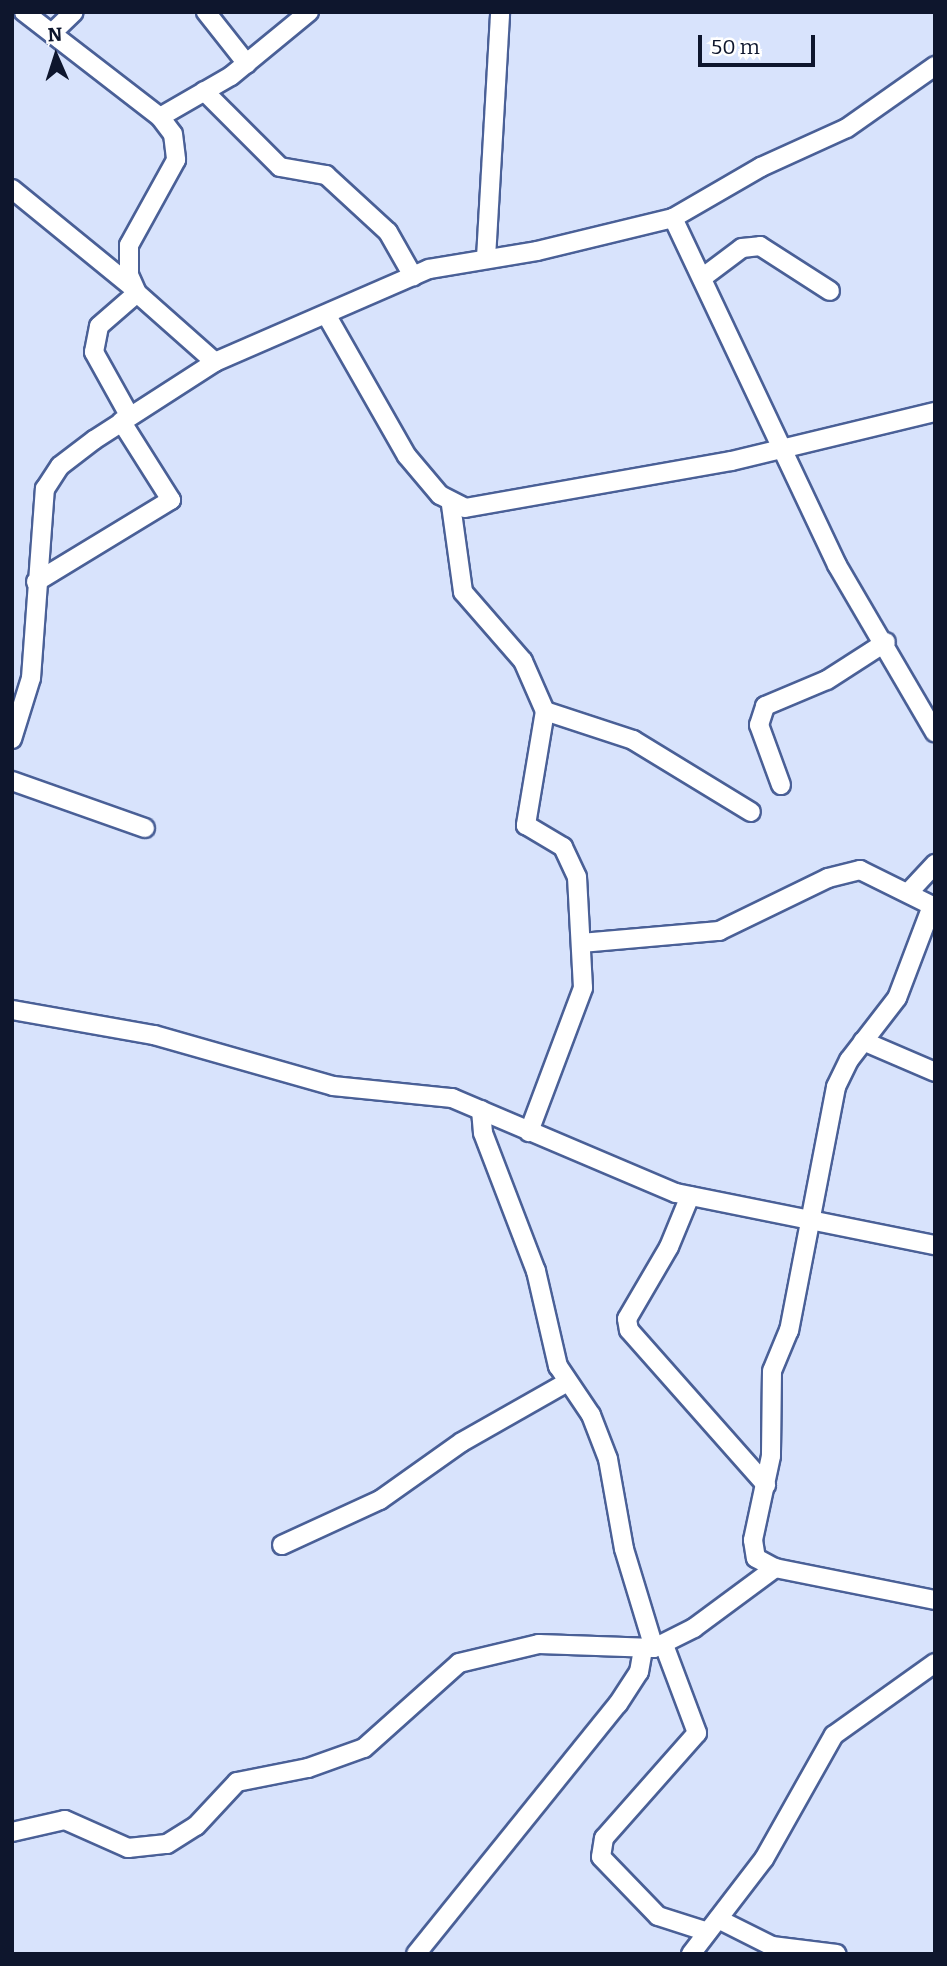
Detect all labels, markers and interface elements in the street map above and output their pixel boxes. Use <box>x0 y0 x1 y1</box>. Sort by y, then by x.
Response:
north arrow <box>21 21 91 91</box>
scale bar <box>702 21 819 65</box>
text: N <box>47 23 63 46</box>
text: 50 m <box>711 34 760 60</box>

